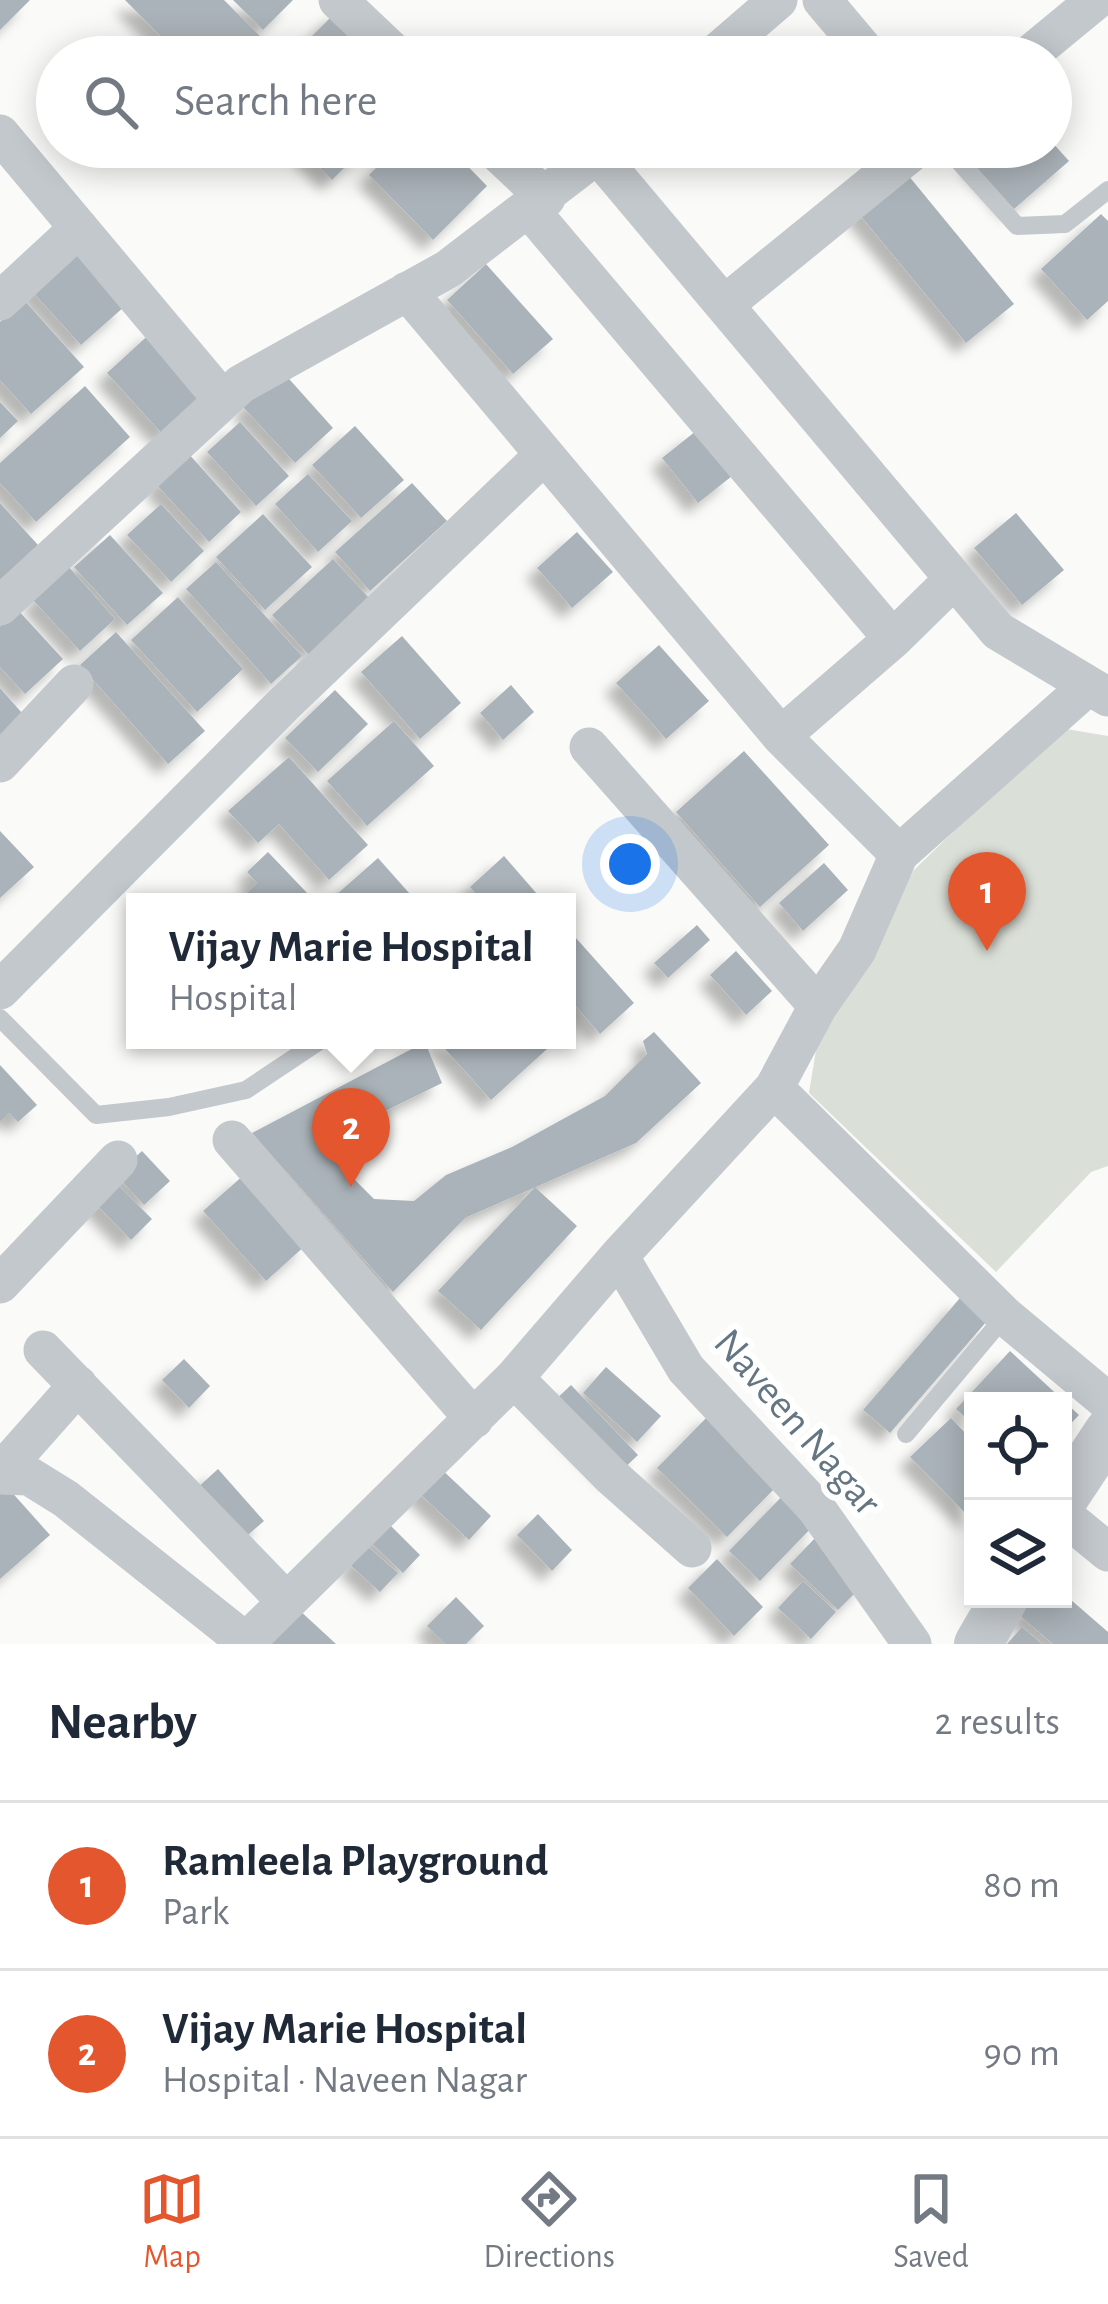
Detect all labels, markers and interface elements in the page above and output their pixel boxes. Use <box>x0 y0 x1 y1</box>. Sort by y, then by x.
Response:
search box <box>36 36 1072 168</box>
icon: search <box>78 69 144 135</box>
text: Search here <box>174 79 377 124</box>
your location <box>600 834 660 894</box>
pin: 1 <box>948 852 1026 951</box>
popup <box>126 893 576 1049</box>
text: Vijay Marie Hospital <box>168 925 534 970</box>
text: Hospital <box>168 979 297 1018</box>
pin: 2 <box>312 1088 390 1187</box>
street label: Naveen Nagar <box>706 1321 889 1524</box>
map controls <box>964 1392 1072 1608</box>
button: locate <box>964 1392 1072 1500</box>
button: layers <box>964 1500 1072 1608</box>
text: Nearby <box>48 1697 197 1748</box>
text: 2 results <box>934 1703 1060 1742</box>
text: Ramleela Playground <box>162 1839 549 1884</box>
text: 1 <box>80 1866 94 1905</box>
text: 80 m <box>983 1866 1060 1905</box>
text: Park <box>162 1893 229 1932</box>
text: Vijay Marie Hospital <box>162 2007 527 2052</box>
text: 2 <box>78 2034 96 2073</box>
text: 90 m <box>983 2034 1060 2073</box>
text: Hospital · Naveen Nagar <box>162 2061 527 2100</box>
tab: Map <box>139 2166 205 2278</box>
tab: Directions <box>483 2166 615 2278</box>
tab: Saved <box>893 2166 969 2278</box>

